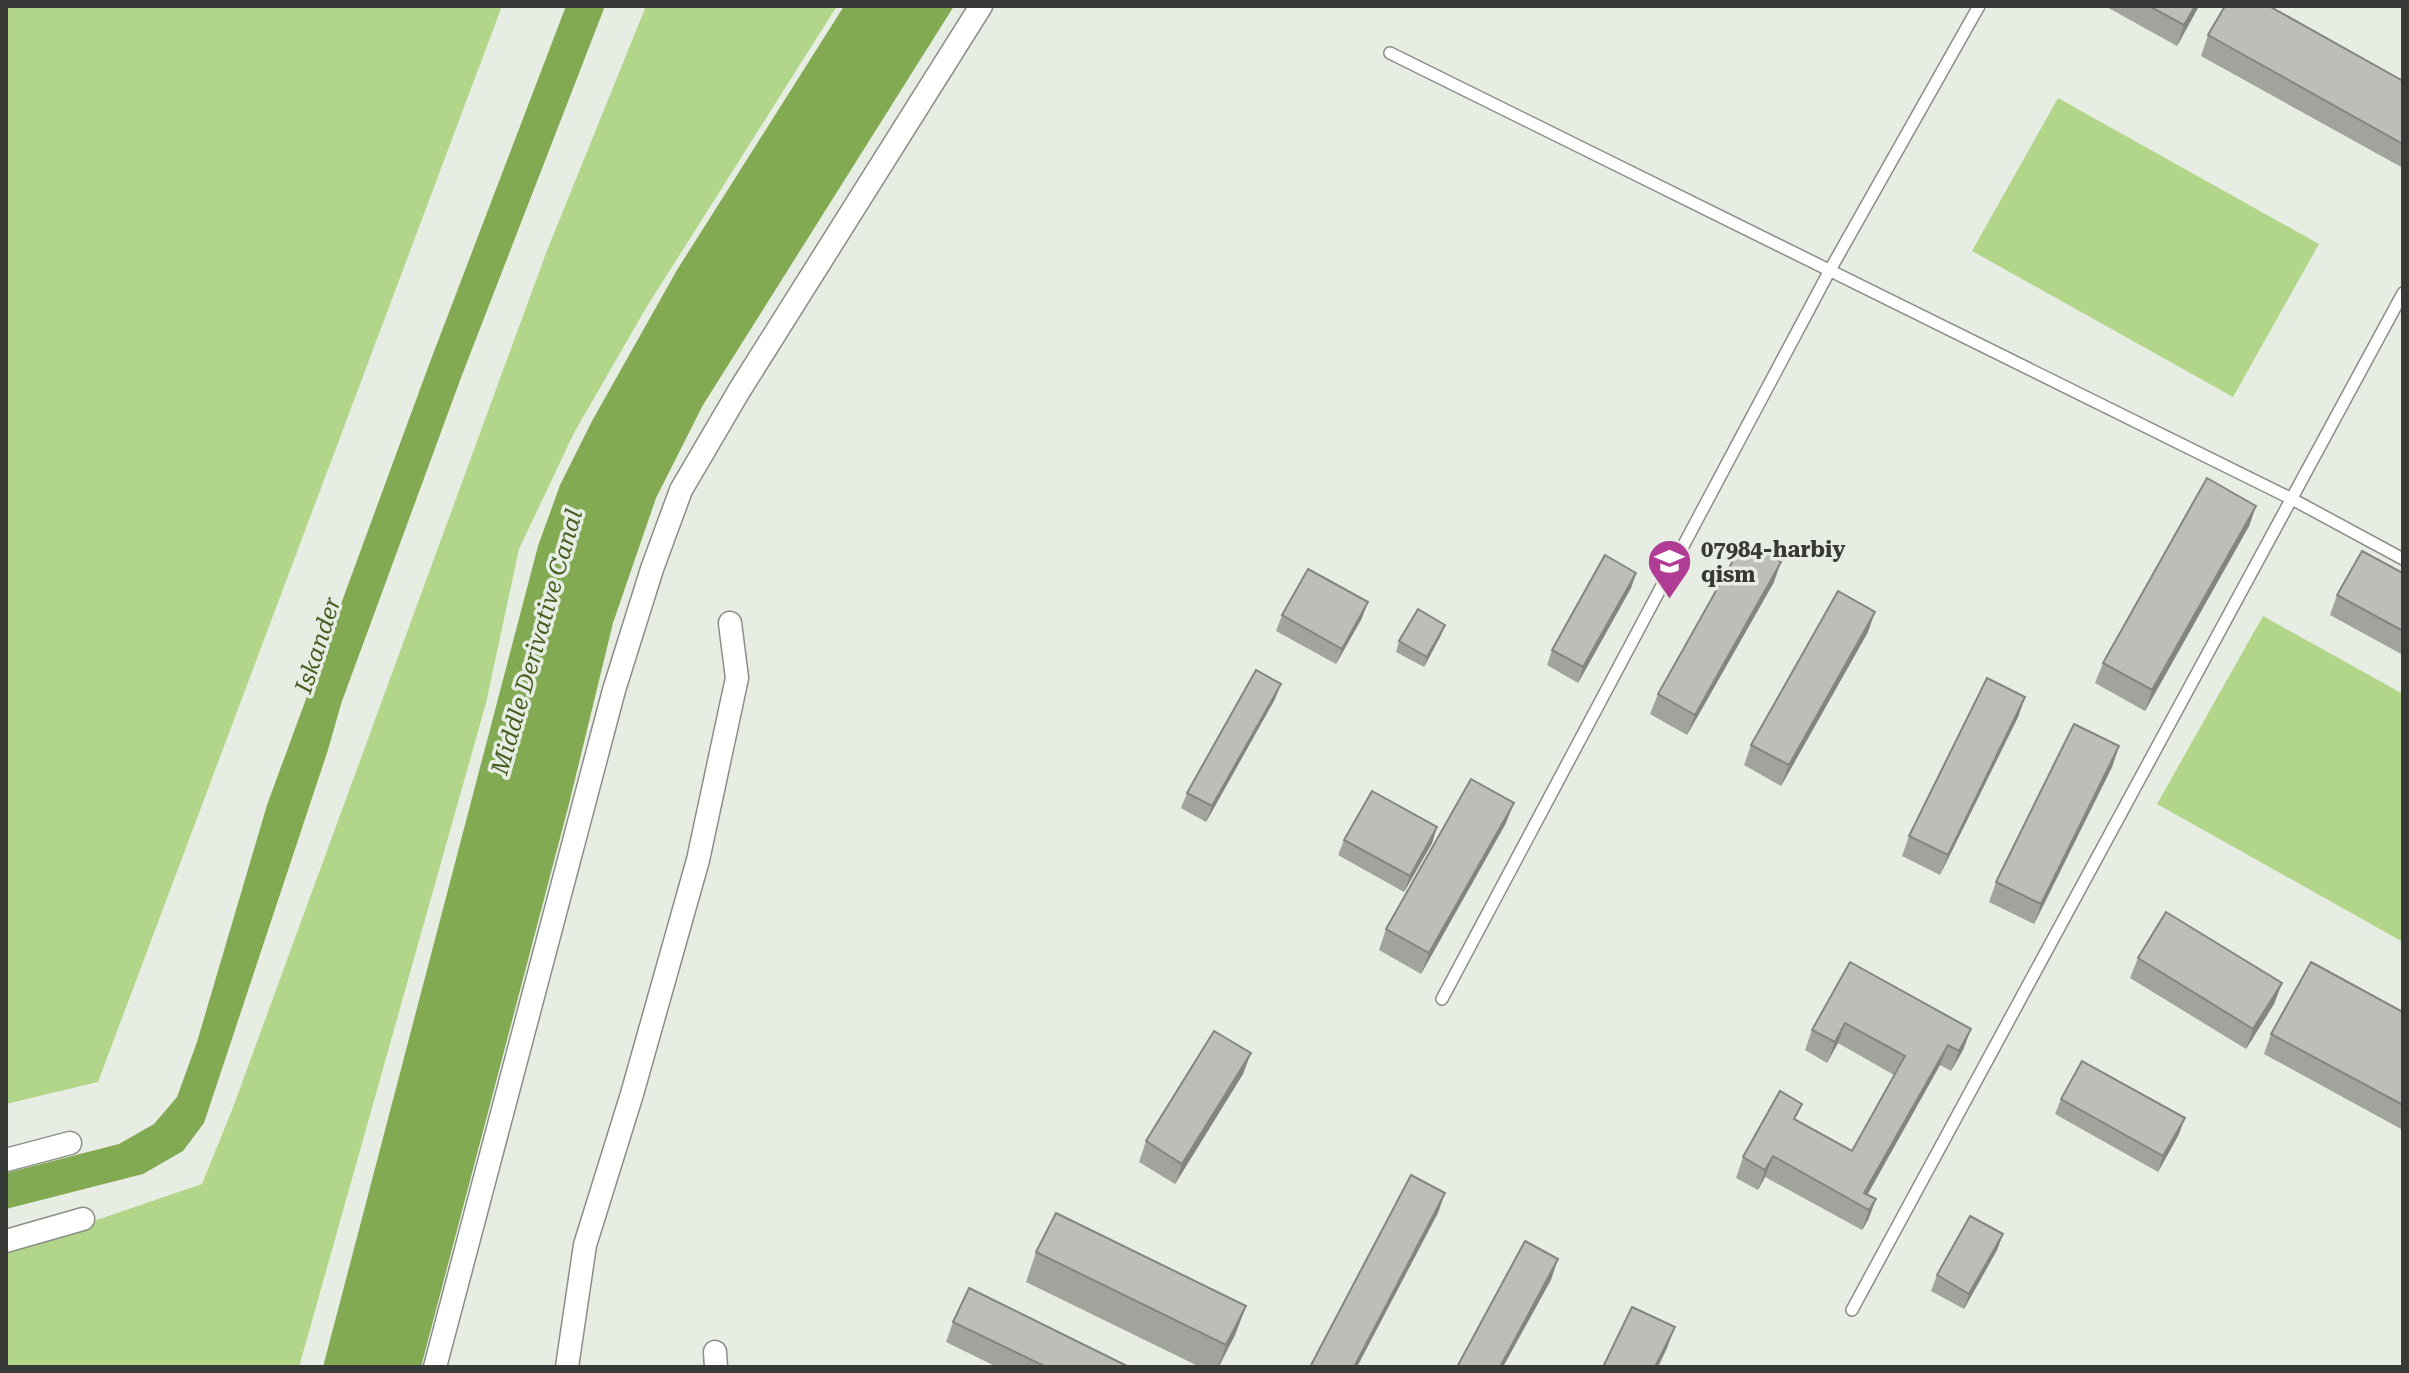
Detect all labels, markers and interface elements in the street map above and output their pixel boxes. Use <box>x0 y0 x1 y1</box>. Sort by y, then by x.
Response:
water label: Middle Derivative Canal <box>485 506 588 779</box>
place label: 07984-harbiy qism <box>1701 537 1846 587</box>
school or university icon: 07984-harbiy qism <box>1646 538 1694 601</box>
water label: Iskander <box>289 593 347 698</box>

